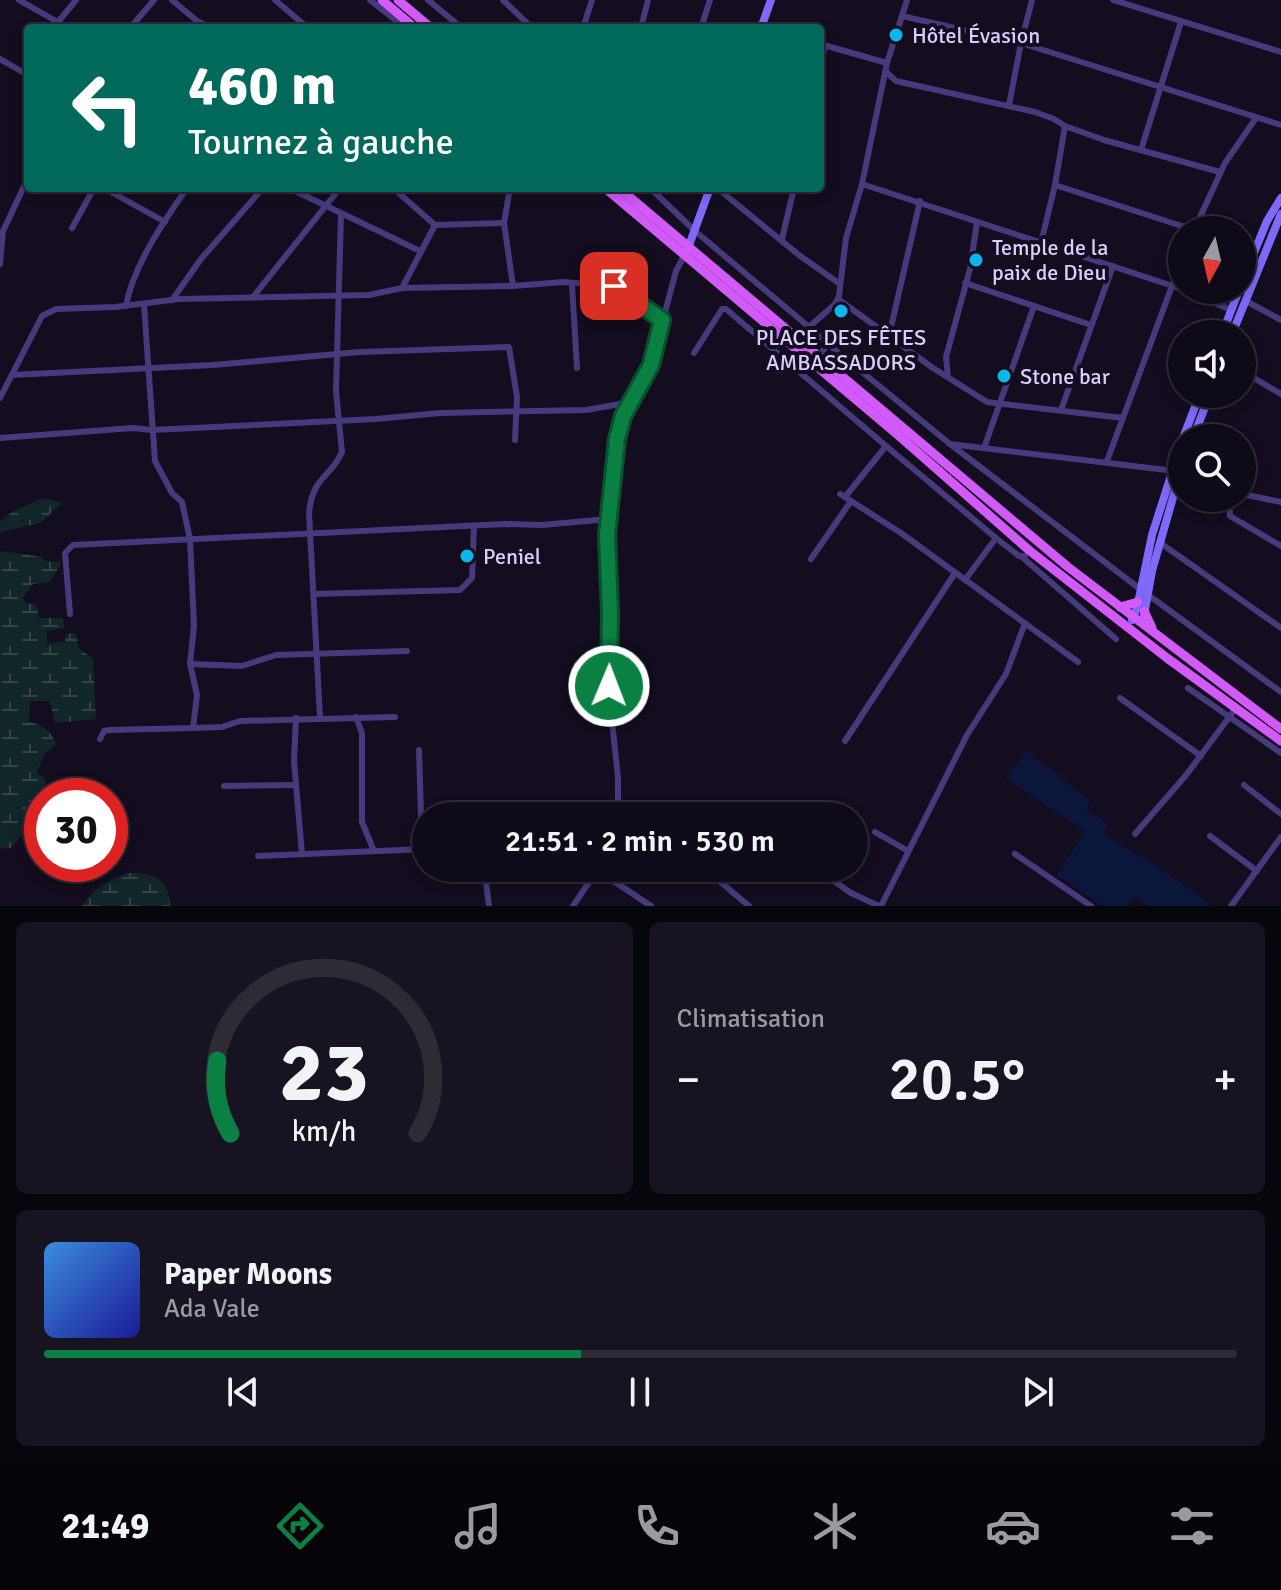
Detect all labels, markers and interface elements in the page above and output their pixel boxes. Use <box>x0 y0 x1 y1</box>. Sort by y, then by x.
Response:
place label: Hôtel Évasion <box>912 22 1040 49</box>
marker: Hôtel Évasion <box>887 26 905 44</box>
text: 460 m <box>188 51 336 120</box>
icon: left <box>56 56 160 160</box>
text: Tournez à gauche <box>188 120 454 165</box>
north arrow <box>1168 216 1256 304</box>
map controls <box>1168 216 1256 512</box>
place label: Temple de la paix de Dieu <box>992 234 1108 286</box>
marker: Temple de la paix de Dieu <box>967 251 985 269</box>
pin <box>580 252 648 320</box>
icon: arrive <box>592 264 636 308</box>
marker: PLACE DES FÊTES AMBASSADORS <box>832 302 850 320</box>
button: sound <box>1168 320 1256 408</box>
place label: PLACE DES FÊTES AMBASSADORS <box>756 324 926 376</box>
place label: Stone bar <box>1020 363 1110 390</box>
marker: Stone bar <box>995 367 1013 385</box>
button: search <box>1168 424 1256 512</box>
place label: Peniel <box>483 543 541 570</box>
marker: Peniel <box>458 547 476 565</box>
position arrow <box>567 644 651 728</box>
speed limit sign: 30 <box>24 778 128 882</box>
text: 21:51 · 2 min · 530 m <box>505 823 775 860</box>
text: Climatisation <box>677 1003 825 1035</box>
text: 23 <box>279 1022 369 1124</box>
text: 20.5° <box>888 1043 1025 1117</box>
text: − <box>677 1053 700 1107</box>
text: + <box>1213 1053 1237 1107</box>
text: km/h <box>292 1114 357 1149</box>
text: Paper Moons <box>164 1256 332 1293</box>
text: Ada Vale <box>164 1293 260 1325</box>
icon: previous <box>221 1370 265 1414</box>
icon: pause <box>618 1370 662 1414</box>
icon: next <box>1016 1370 1060 1414</box>
icon: directions <box>272 1498 328 1554</box>
icon: music <box>450 1498 506 1554</box>
icon: phone <box>629 1498 685 1554</box>
icon: climate <box>807 1498 863 1554</box>
icon: car <box>985 1498 1041 1554</box>
icon: filters <box>1164 1498 1220 1554</box>
text: 21:49 <box>61 1504 150 1549</box>

